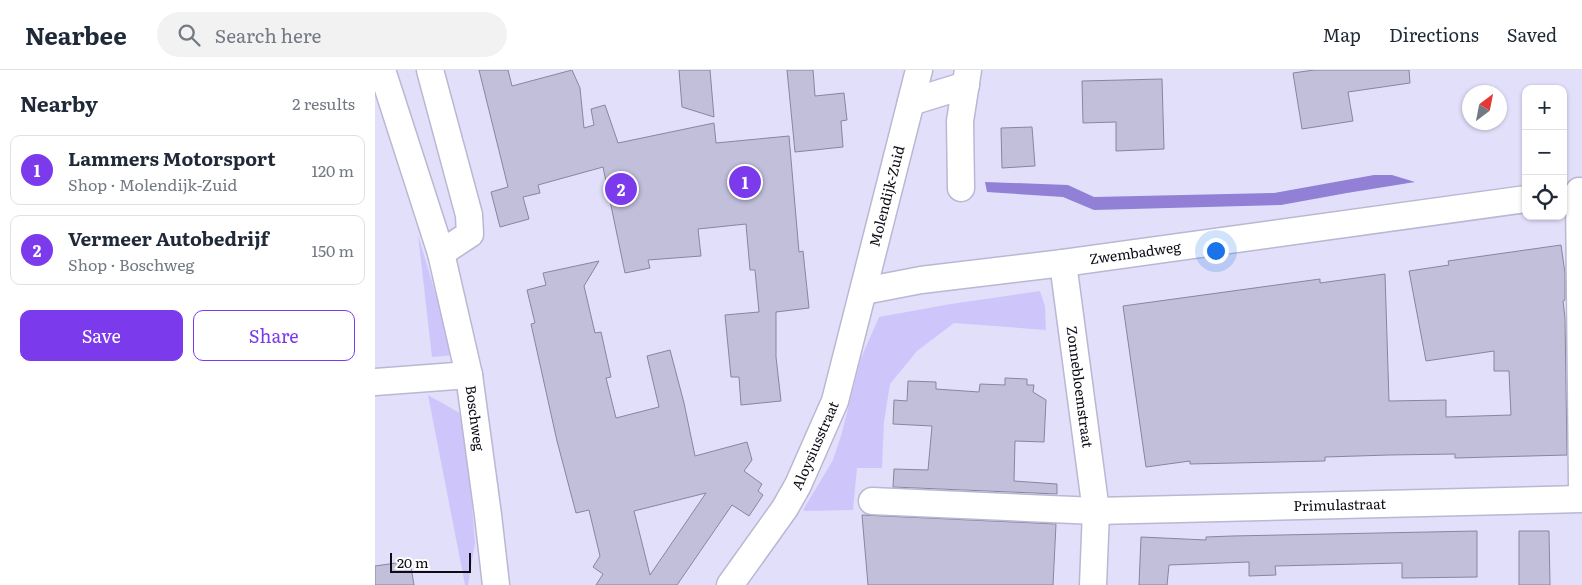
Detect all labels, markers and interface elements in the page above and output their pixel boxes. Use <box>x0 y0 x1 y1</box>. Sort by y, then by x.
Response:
search box <box>157 12 507 57</box>
text: Nearbee <box>25 17 127 52</box>
icon: search <box>175 21 203 49</box>
text: Search here <box>215 21 321 49</box>
text: Map <box>1323 21 1361 48</box>
text: Directions <box>1389 21 1479 48</box>
text: Saved <box>1507 21 1557 48</box>
north arrow <box>1462 85 1507 130</box>
map controls <box>1522 85 1567 220</box>
button: + <box>1522 85 1567 130</box>
text: Nearby <box>20 87 98 118</box>
text: 2 results <box>292 91 355 115</box>
button: − <box>1522 130 1567 175</box>
street label: Molendijk-Zuid <box>864 143 909 249</box>
text: Lammers Motorsport <box>68 144 275 172</box>
text: 1 <box>34 158 40 182</box>
text: 120 m <box>311 158 354 182</box>
pin: 1 <box>729 163 761 201</box>
pin: 2 <box>605 170 637 208</box>
text: Shop · Molendijk-Zuid <box>68 172 237 196</box>
button: locate <box>1522 175 1567 220</box>
text: Vermeer Autobedrijf <box>68 224 269 252</box>
street label: Zwembadweg <box>1088 236 1182 268</box>
text: 2 <box>33 238 41 262</box>
text: 150 m <box>311 238 354 262</box>
your location <box>1203 238 1229 264</box>
text: Shop · Boschweg <box>68 252 194 276</box>
button: Save <box>20 310 183 361</box>
button: Share <box>193 310 355 361</box>
street label: Zonnebloemstraat <box>1062 325 1099 449</box>
street label: Boschweg <box>461 384 490 452</box>
street label: Aloysiusstraat <box>786 397 843 493</box>
street label: Primulastraat <box>1293 493 1387 515</box>
scale bar <box>390 550 471 573</box>
text: 20 m <box>397 552 429 572</box>

